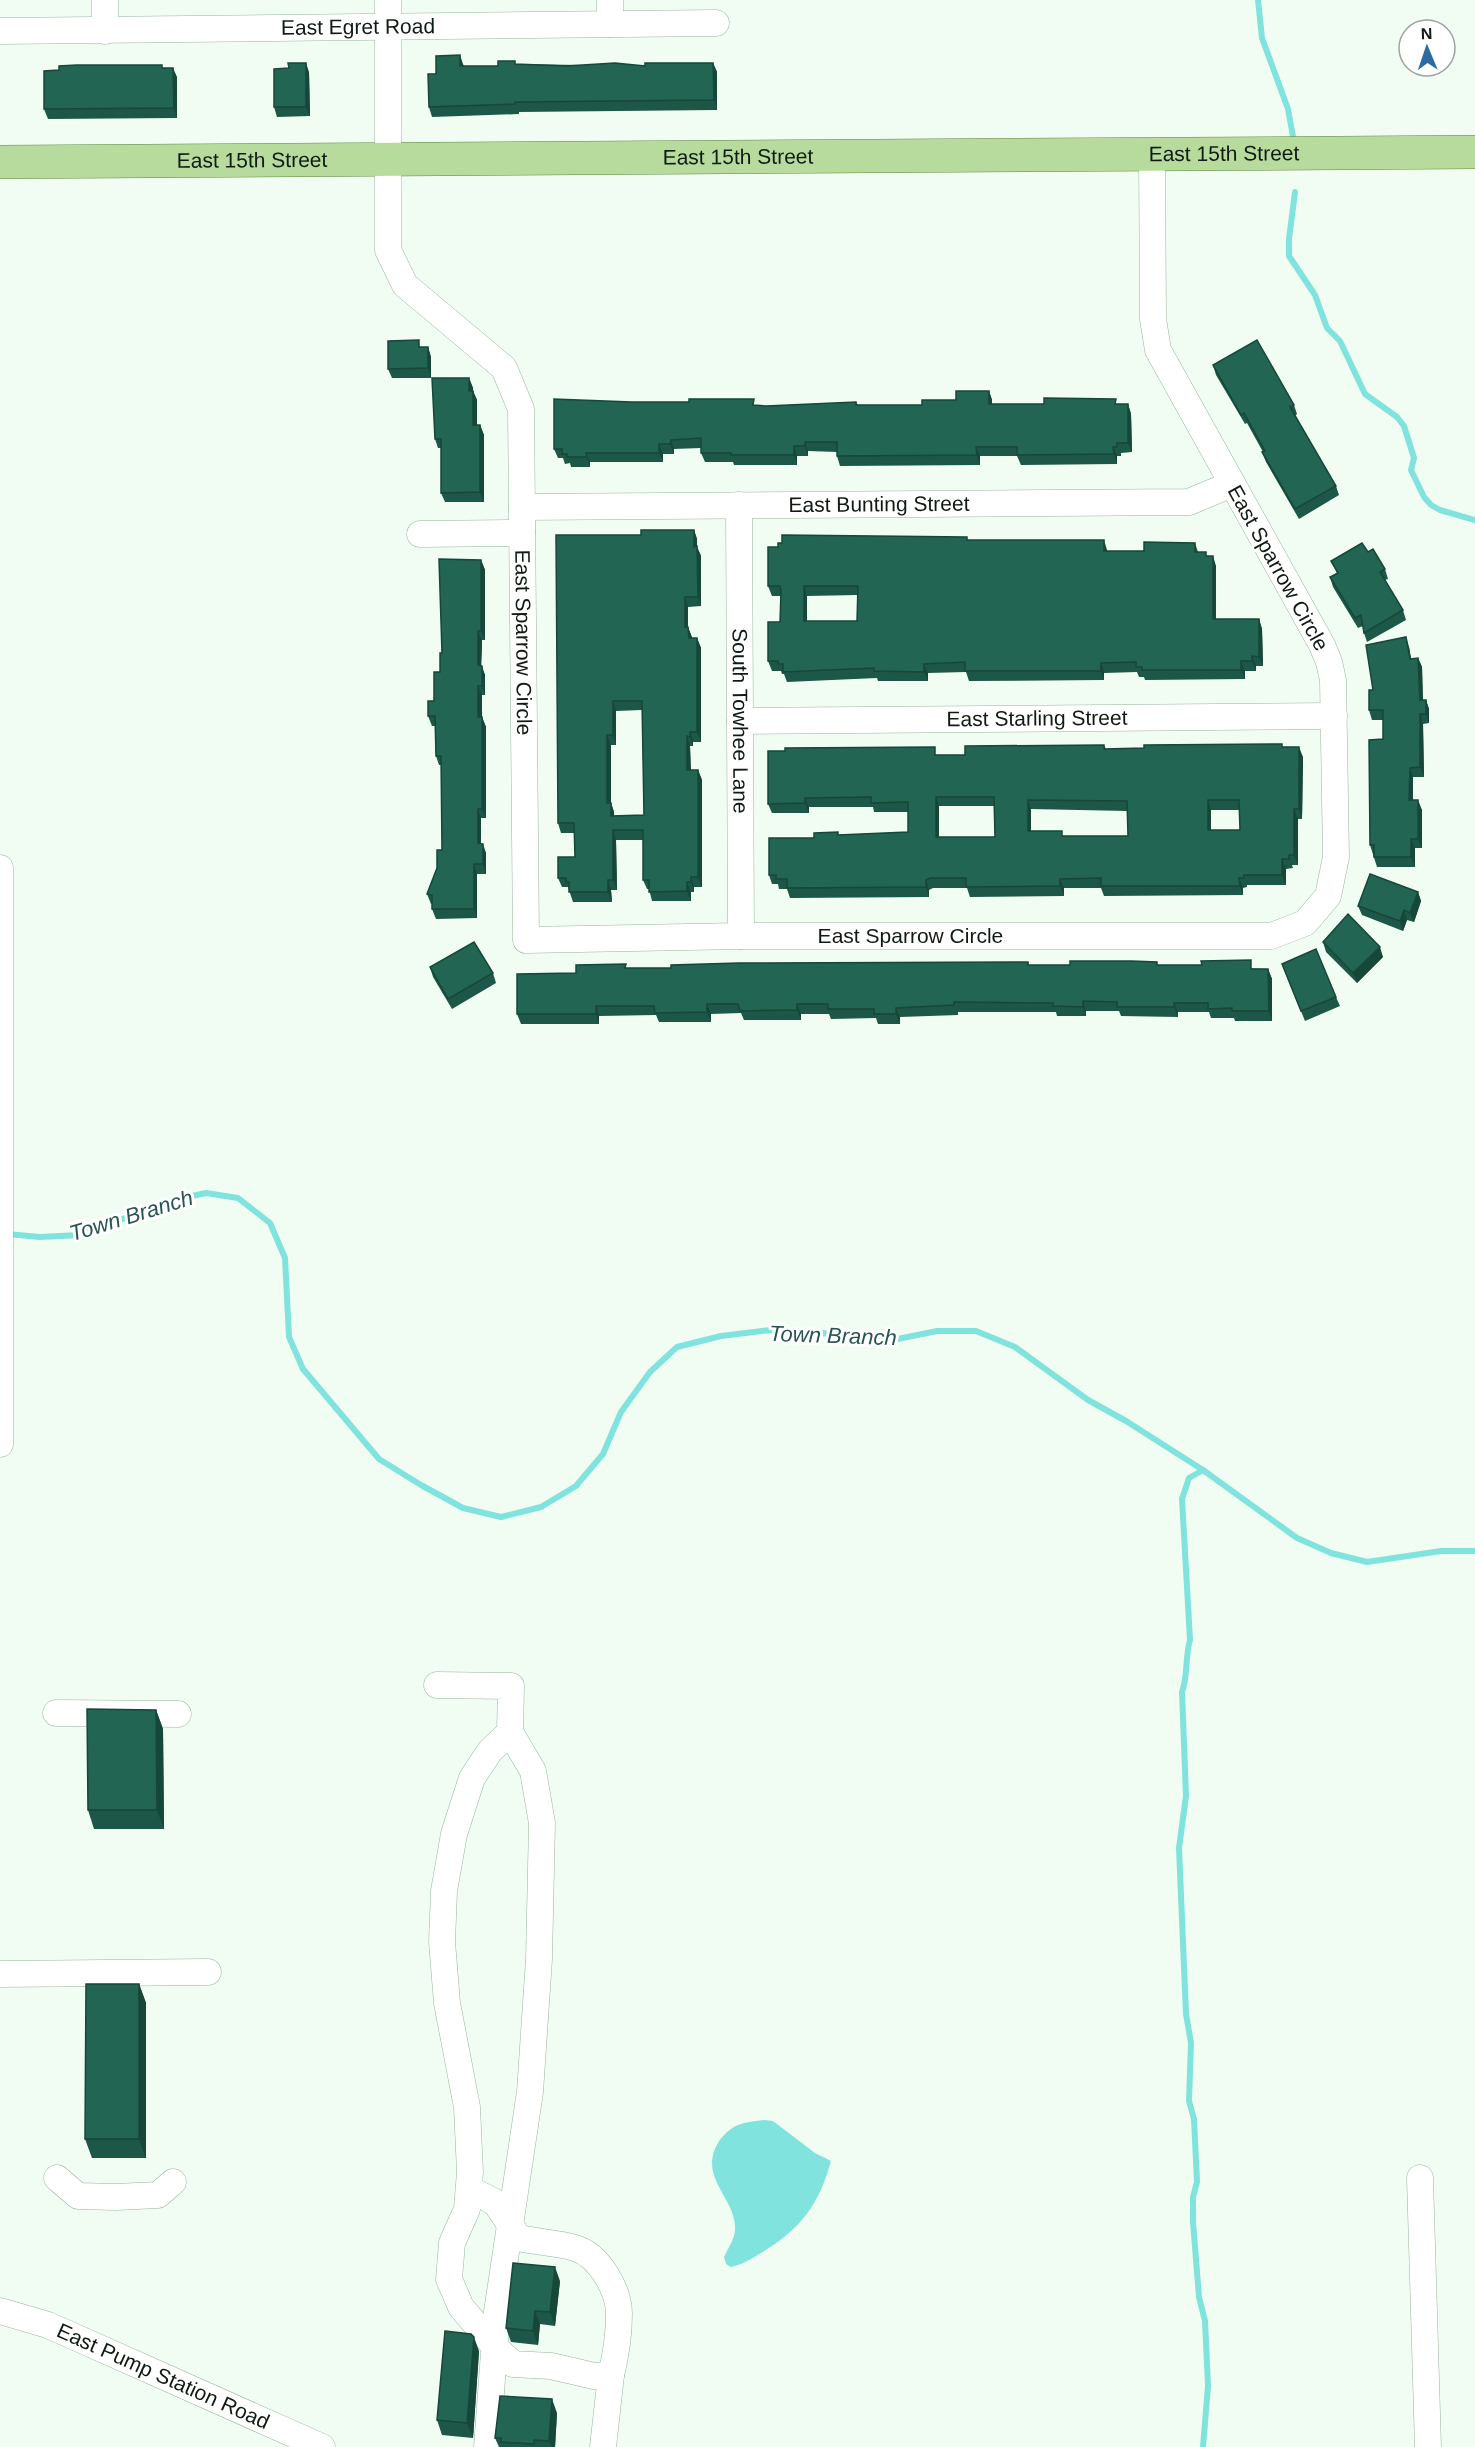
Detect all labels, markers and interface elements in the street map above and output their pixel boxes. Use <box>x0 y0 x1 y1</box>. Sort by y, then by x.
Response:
street label: East Egret Road <box>281 14 435 39</box>
north arrow <box>1397 18 1457 78</box>
text: N <box>1420 25 1433 42</box>
street label: East 15th Street <box>1149 141 1300 165</box>
street label: East 15th Street <box>663 144 814 169</box>
street label: East 15th Street <box>177 148 328 172</box>
street label: East Sparrow Circle <box>1223 481 1333 654</box>
street label: East Bunting Street <box>788 492 970 516</box>
street label: East Sparrow Circle <box>511 550 536 735</box>
street label: South Towhee Lane <box>729 628 752 814</box>
street label: East Starling Street <box>946 706 1128 730</box>
street label: East Sparrow Circle <box>818 924 1003 947</box>
water label: Town Branch <box>66 1185 196 1246</box>
water label: Town Branch <box>769 1321 897 1350</box>
street label: East Pump Station Road <box>54 2318 273 2433</box>

